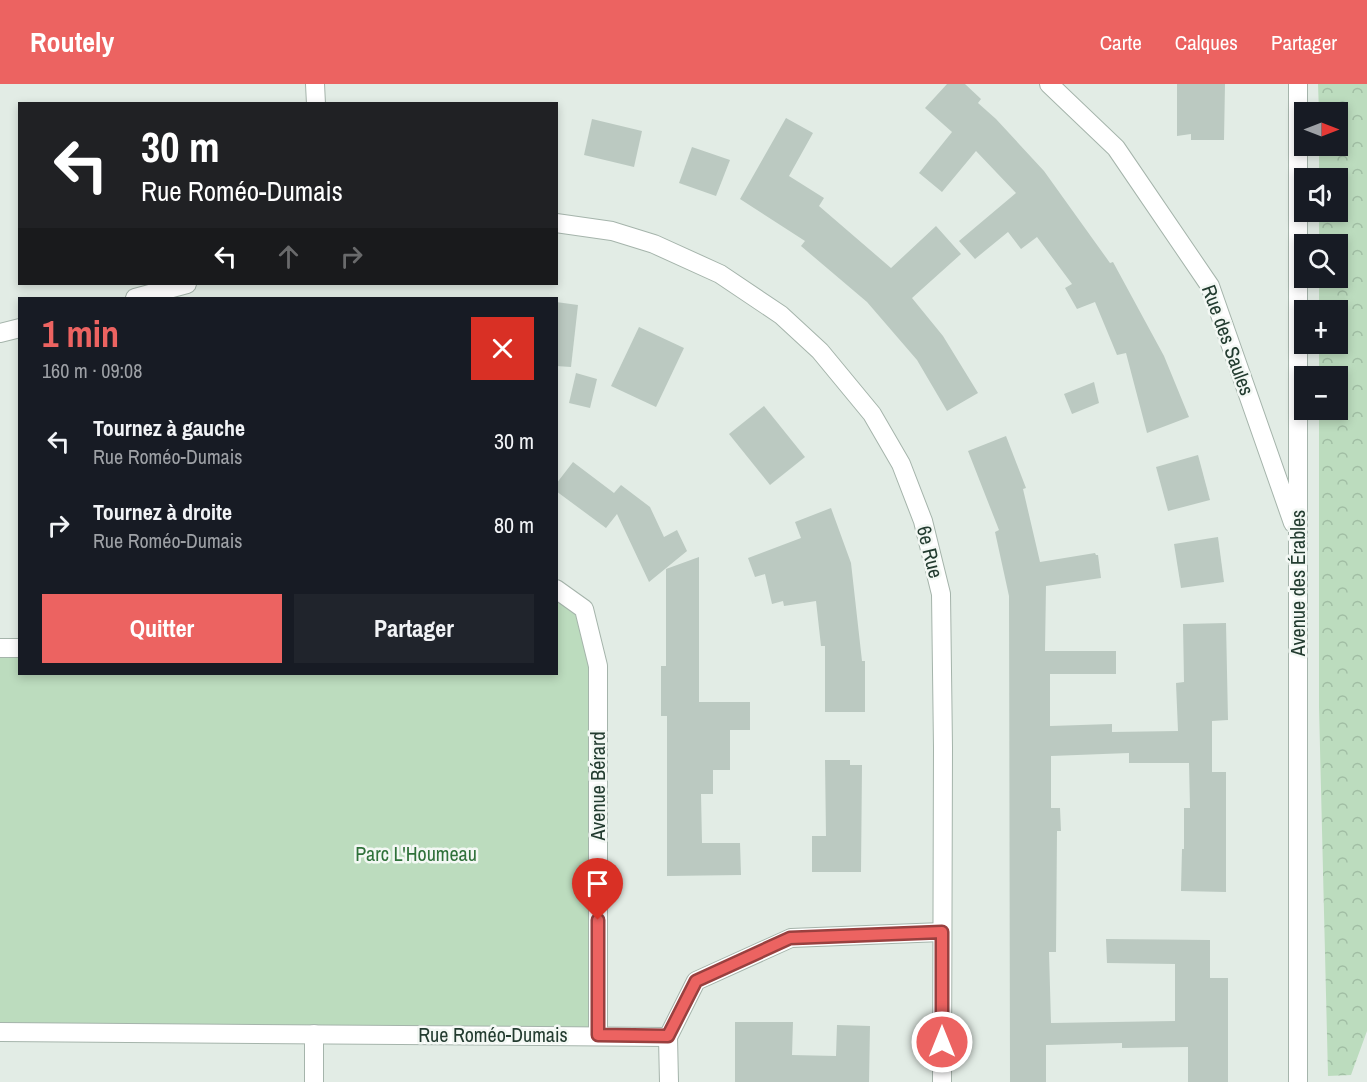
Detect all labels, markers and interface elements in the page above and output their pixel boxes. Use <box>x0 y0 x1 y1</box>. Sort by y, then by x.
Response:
text: Routely <box>30 23 114 61</box>
text: Carte <box>1100 28 1142 57</box>
text: Calques <box>1175 28 1238 57</box>
text: Partager <box>1271 28 1337 57</box>
north arrow <box>1294 102 1348 156</box>
map controls <box>1294 102 1348 420</box>
text: 30 m <box>141 119 220 175</box>
icon: left <box>42 126 120 204</box>
button: sound <box>1294 168 1348 222</box>
text: Rue Roméo-Dumais <box>141 173 343 209</box>
button: search <box>1294 234 1348 288</box>
icon: left <box>209 240 242 273</box>
icon: ahead <box>272 240 305 273</box>
icon: right <box>335 240 368 273</box>
street label: Rue des Saules <box>1196 281 1261 399</box>
button: + <box>1294 300 1348 354</box>
text: 1 min <box>42 310 119 358</box>
button: close <box>471 317 534 380</box>
text: 160 m · 09:08 <box>42 357 142 384</box>
button: − <box>1294 366 1348 420</box>
text: Tournez à gauche <box>93 413 245 443</box>
icon: left <box>42 425 75 458</box>
text: 30 m <box>494 426 534 456</box>
text: Rue Roméo-Dumais <box>93 443 242 470</box>
text: Tournez à droite <box>93 497 232 527</box>
icon: right <box>42 509 75 542</box>
text: 80 m <box>494 510 534 540</box>
street label: Avenue des Érables <box>1284 510 1311 657</box>
street label: 6e Rue <box>911 523 950 581</box>
text: Rue Roméo-Dumais <box>93 527 242 554</box>
button: Quitter <box>42 594 282 663</box>
button: Partager <box>294 594 534 663</box>
street label: Avenue Bérard <box>584 731 611 842</box>
park label: Parc L'Houmeau <box>355 840 477 867</box>
pin <box>572 858 623 920</box>
icon: arrive <box>581 867 614 900</box>
position arrow <box>910 1010 974 1074</box>
street label: Rue Roméo-Dumais <box>418 1021 568 1048</box>

